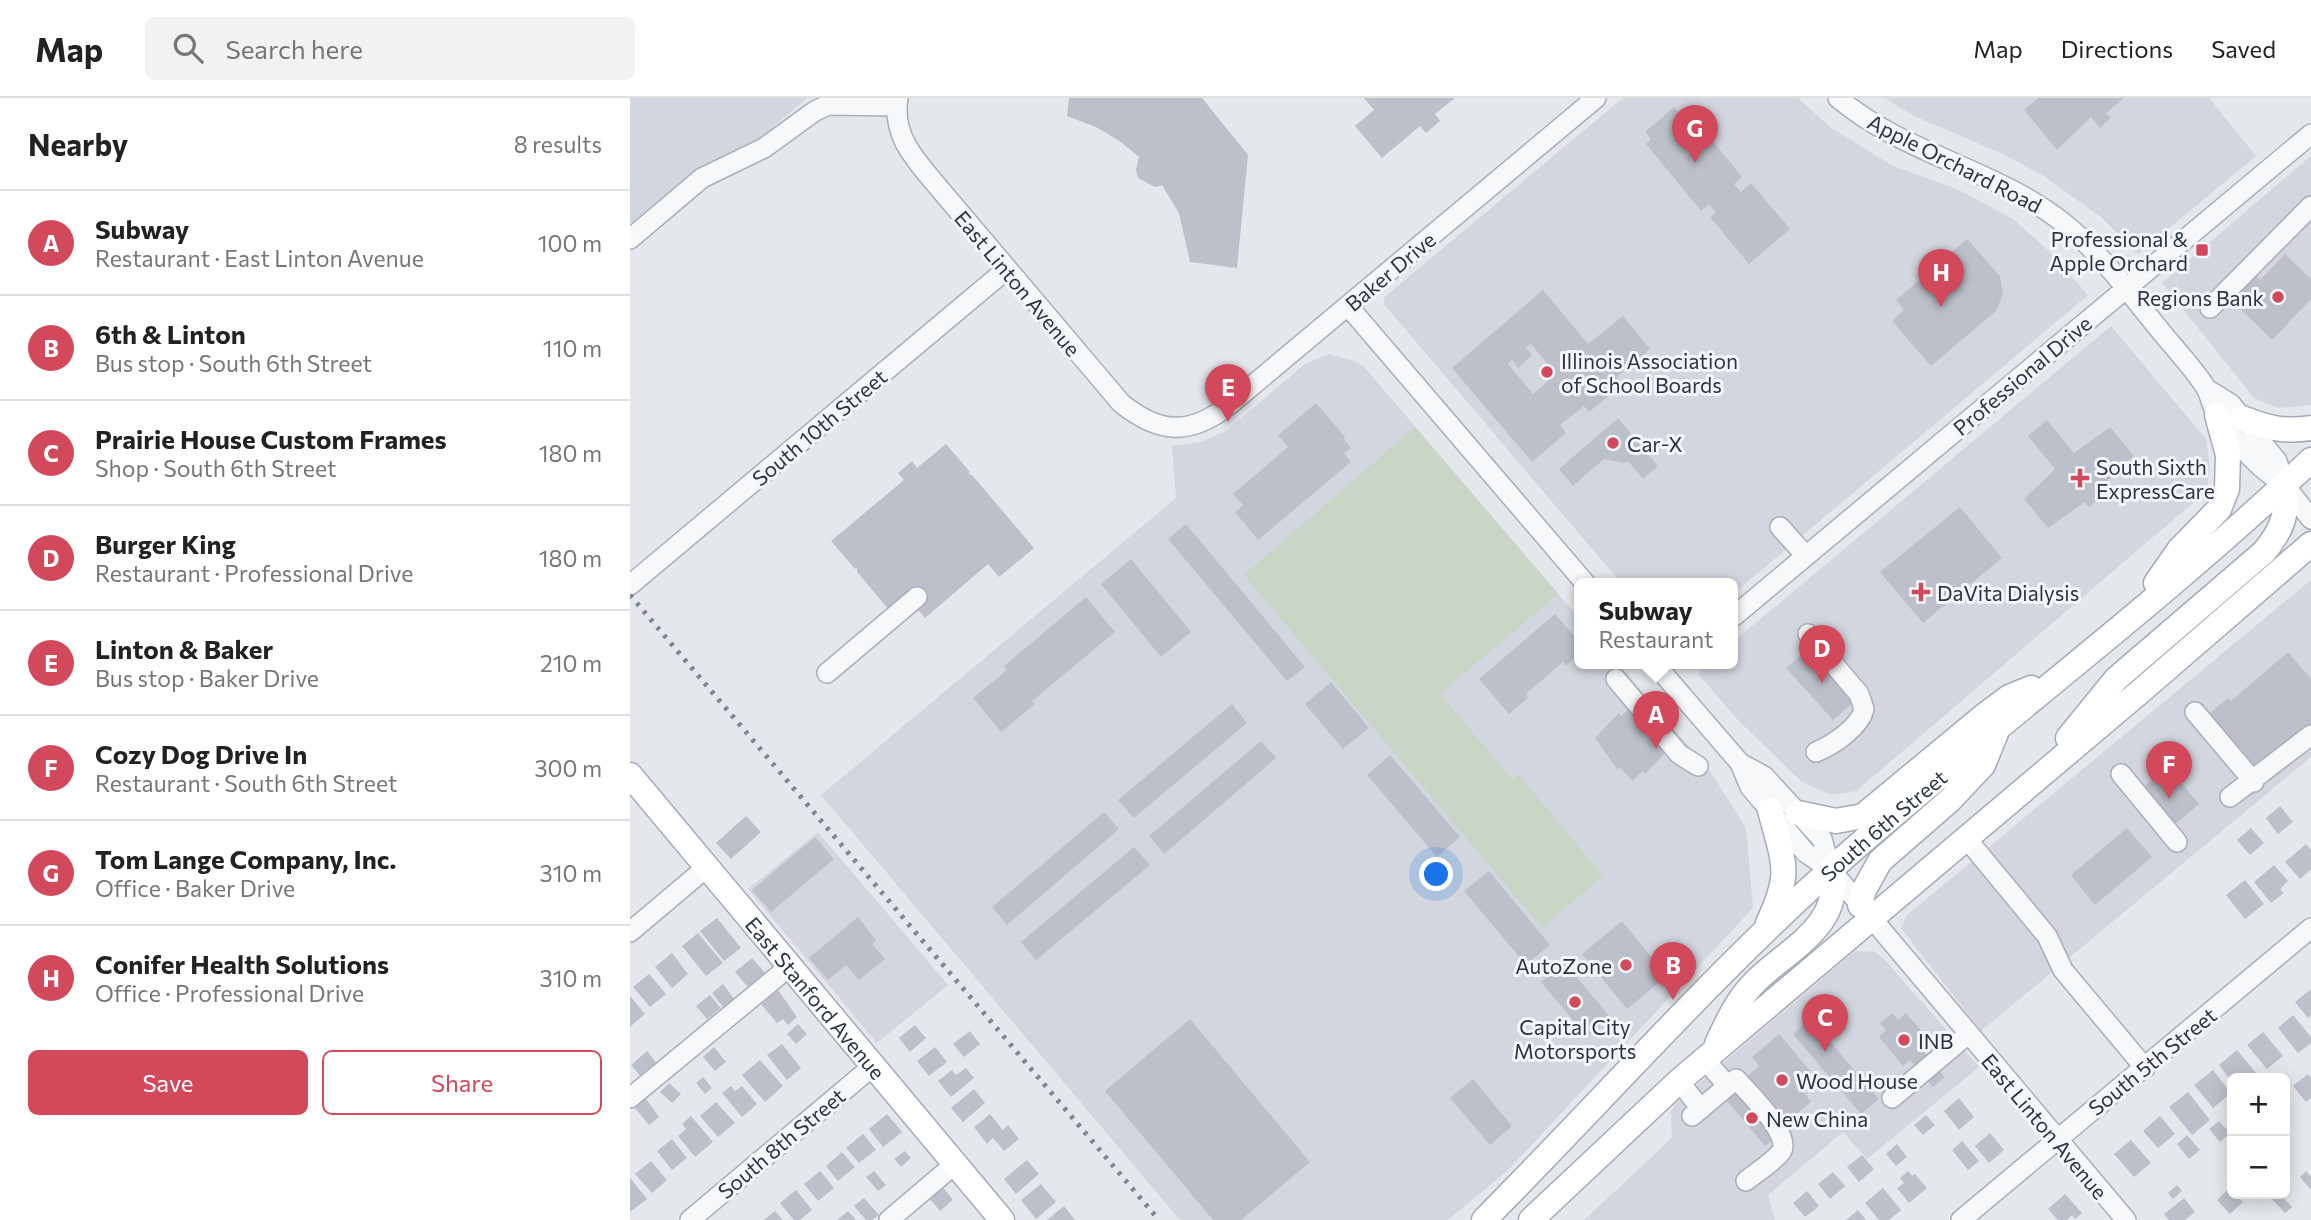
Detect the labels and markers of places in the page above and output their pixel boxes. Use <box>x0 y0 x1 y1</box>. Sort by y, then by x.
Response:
pin: G <box>1672 105 1718 163</box>
place label: Professional & Apple Orchard <box>2049 226 2189 275</box>
marker: Professional & Apple Orchard <box>2194 242 2210 258</box>
pin: H <box>1918 249 1964 307</box>
place label: Regions Bank <box>2137 285 2264 310</box>
marker: Regions Bank <box>2270 289 2286 305</box>
place label: Illinois Association of School Boards <box>1561 348 1738 397</box>
pin: E <box>1205 364 1251 422</box>
marker: Illinois Association of School Boards <box>1539 364 1555 380</box>
place label: Car-X <box>1627 431 1683 456</box>
marker: Car-X <box>1605 435 1621 451</box>
place label: South Sixth ExpressCare <box>2096 454 2215 503</box>
marker: South Sixth ExpressCare <box>2070 468 2090 488</box>
place label: DaVita Dialysis <box>1937 580 2079 605</box>
marker: DaVita Dialysis <box>1911 582 1931 602</box>
pin: D <box>1799 625 1845 683</box>
pin: A <box>1633 691 1679 749</box>
pin: F <box>2146 741 2192 799</box>
pin: B <box>1650 942 1696 1000</box>
place label: AutoZone <box>1515 953 1612 978</box>
marker: AutoZone <box>1618 957 1634 973</box>
marker: Capital City Motorsports <box>1567 994 1583 1010</box>
pin: C <box>1802 994 1848 1052</box>
place label: Capital City Motorsports <box>1514 1014 1636 1063</box>
place label: INB <box>1918 1028 1953 1053</box>
marker: INB <box>1896 1032 1912 1048</box>
place label: Wood House <box>1796 1068 1918 1093</box>
marker: Wood House <box>1774 1072 1790 1088</box>
place label: New China <box>1766 1106 1868 1131</box>
marker: New China <box>1744 1110 1760 1126</box>

